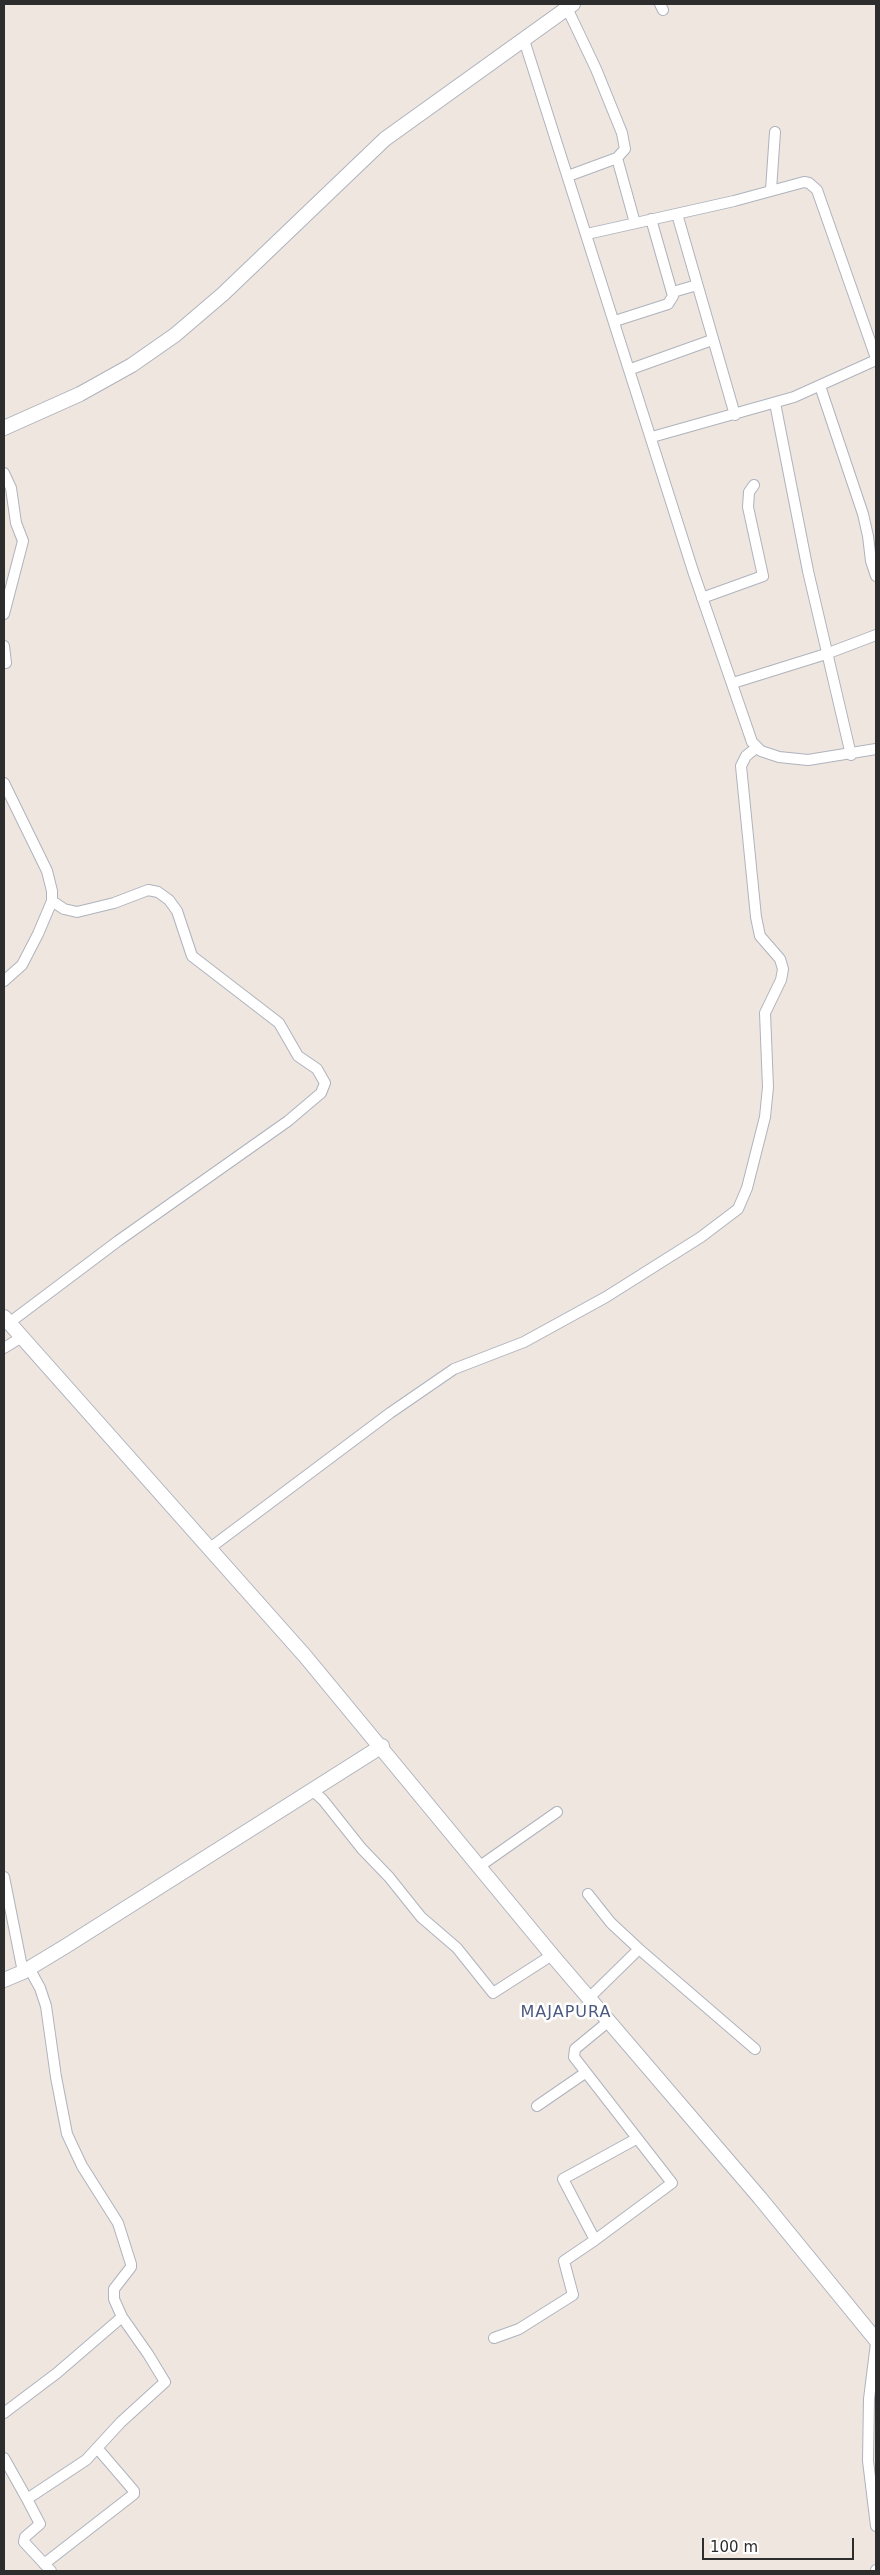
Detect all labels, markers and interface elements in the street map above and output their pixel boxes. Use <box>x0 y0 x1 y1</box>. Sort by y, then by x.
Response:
district label: MAJAPURA <box>520 2003 612 2023</box>
scale bar <box>705 2528 858 2560</box>
text: 100 m <box>710 2538 758 2556</box>

